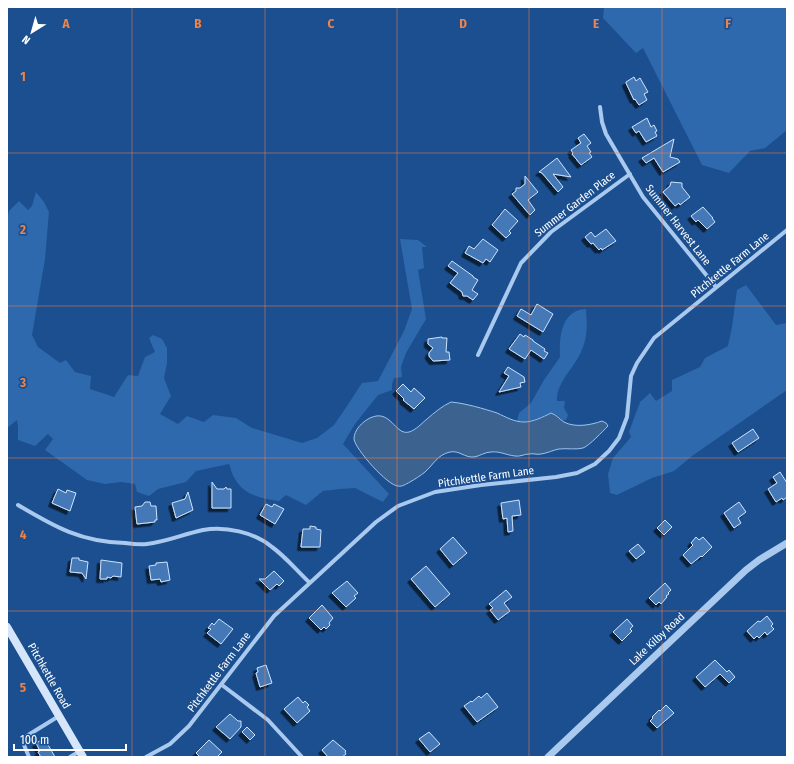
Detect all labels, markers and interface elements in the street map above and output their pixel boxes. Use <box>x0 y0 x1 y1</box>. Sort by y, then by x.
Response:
north arrow <box>12 12 52 52</box>
text: A <box>61 16 70 31</box>
text: B <box>194 16 202 31</box>
text: C <box>328 16 335 31</box>
text: D <box>459 16 467 31</box>
text: E <box>593 16 599 31</box>
text: F <box>725 16 731 31</box>
text: N <box>20 32 33 47</box>
text: 1 <box>20 69 26 84</box>
street label: Summer Garden Place <box>532 168 618 240</box>
street label: Summer Harvest Lane <box>643 182 713 268</box>
text: 2 <box>19 222 26 237</box>
street label: Pitchkettle Farm Lane <box>688 230 772 300</box>
text: 3 <box>19 375 26 390</box>
street label: Pitchkettle Farm Lane <box>437 464 535 490</box>
text: 4 <box>20 527 27 542</box>
street label: Lake Kilby Road <box>627 610 687 668</box>
street label: Pitchkettle Farm Lane <box>185 629 253 715</box>
street label: Pitchkettle Road <box>25 641 73 711</box>
text: 5 <box>20 680 26 695</box>
scale bar <box>14 726 126 752</box>
text: 100 m <box>20 733 49 747</box>

